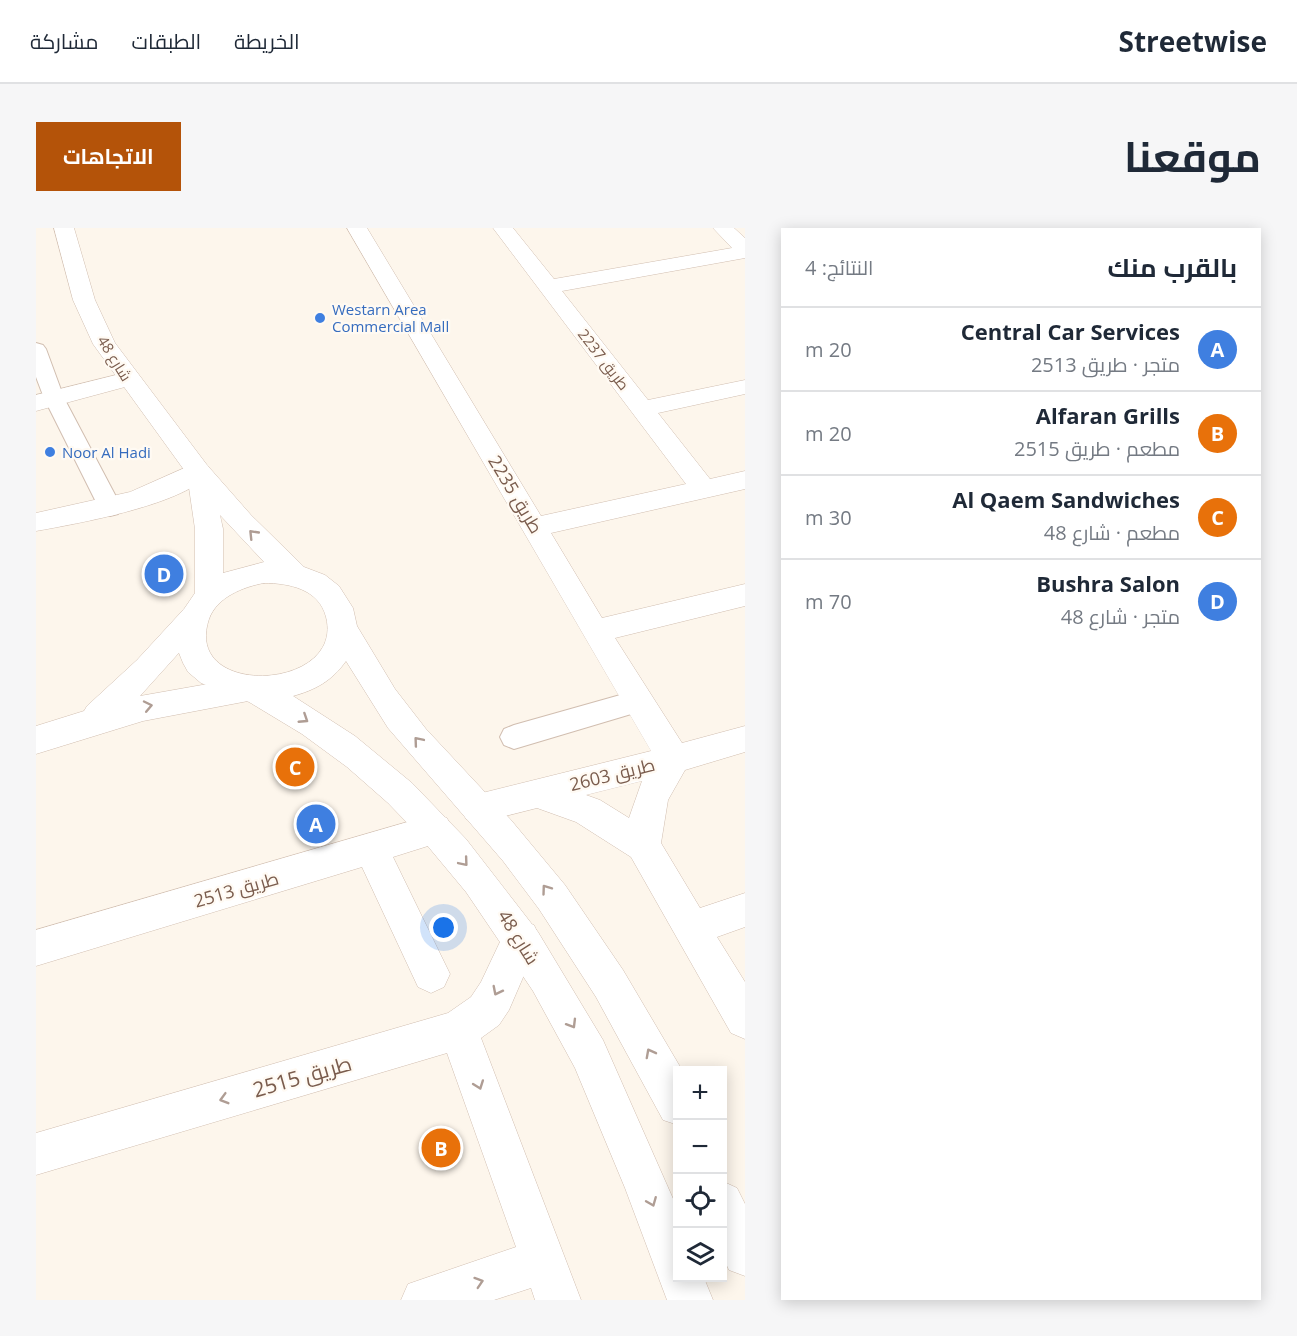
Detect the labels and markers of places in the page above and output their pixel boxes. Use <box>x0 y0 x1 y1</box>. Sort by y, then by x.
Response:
place label: Westarn Area Commercial Mall <box>332 299 449 336</box>
marker: Westarn Area Commercial Mall <box>313 311 327 325</box>
place label: Noor Al Hadi <box>62 442 151 462</box>
marker: Noor Al Hadi <box>43 445 57 459</box>
pin: D <box>144 552 184 596</box>
pin: C <box>276 744 314 790</box>
pin: A <box>296 802 336 846</box>
pin: B <box>422 1126 460 1170</box>

